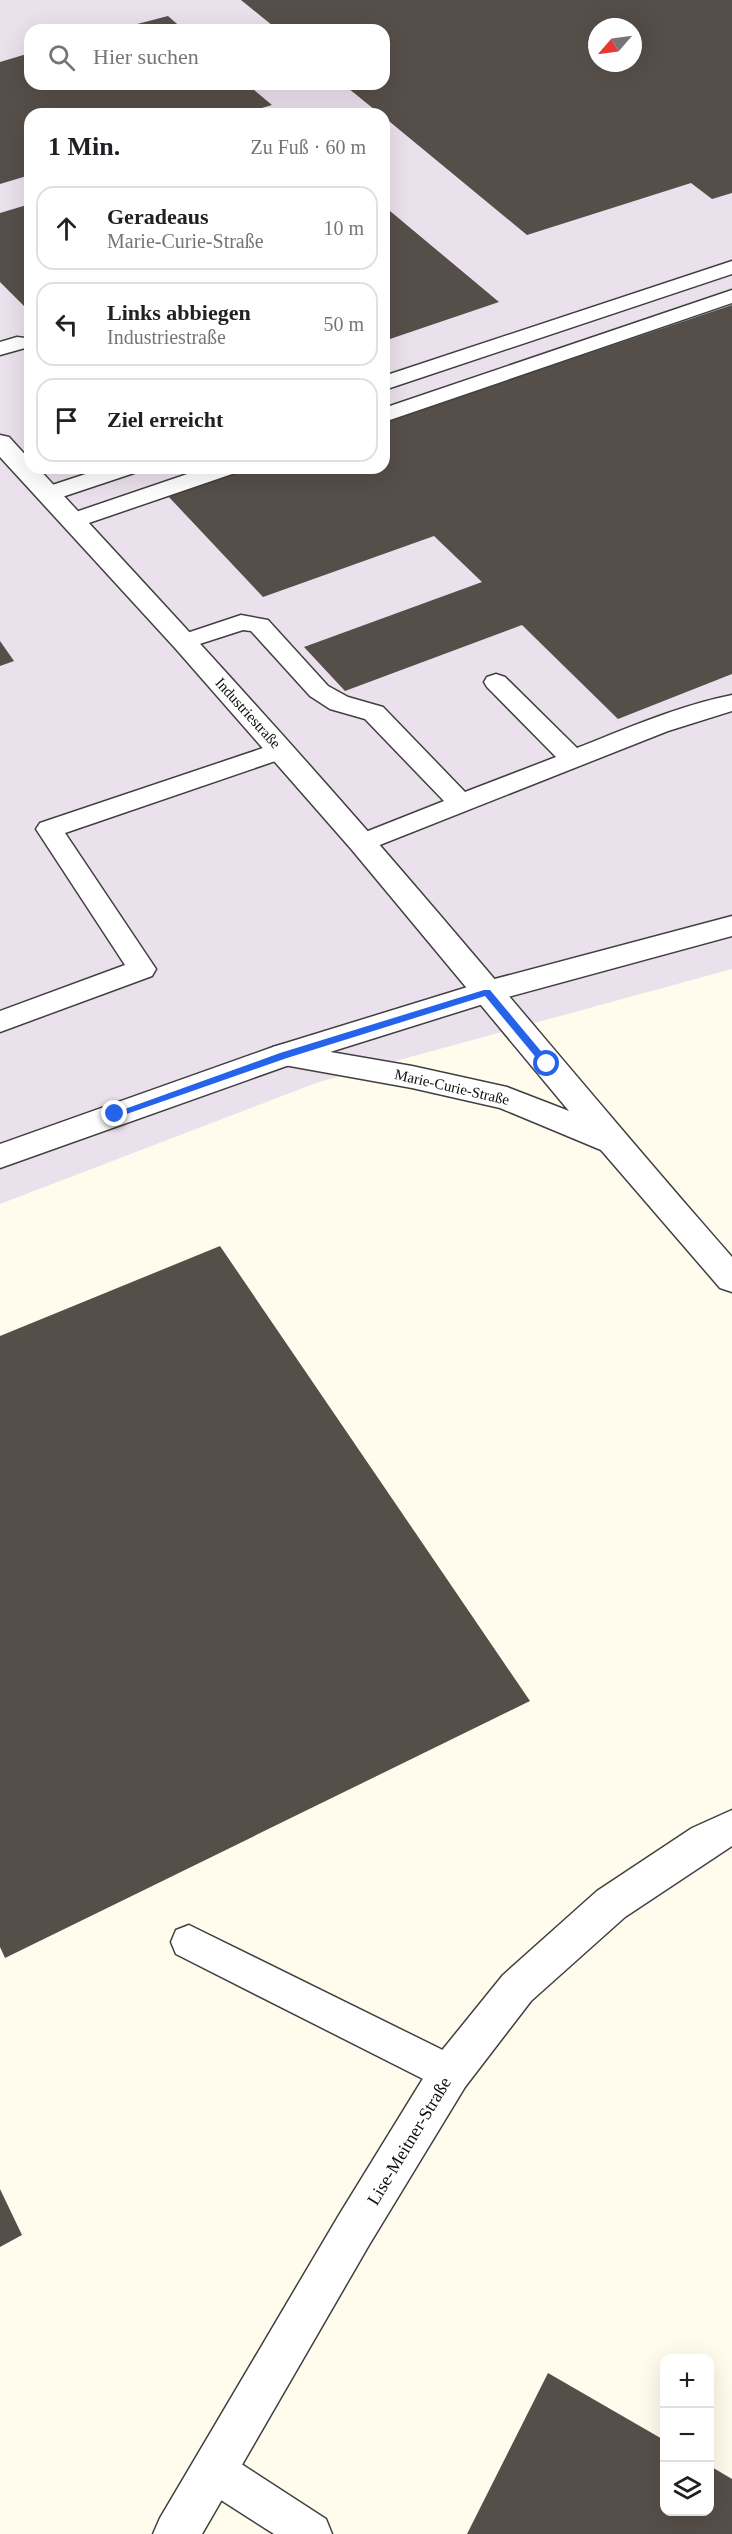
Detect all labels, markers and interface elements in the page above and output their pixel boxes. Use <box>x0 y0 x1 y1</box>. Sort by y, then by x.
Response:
north arrow <box>588 18 642 72</box>
search box <box>24 24 390 90</box>
icon: search <box>45 41 78 74</box>
text: Hier suchen <box>93 44 199 69</box>
text: 1 Min. <box>48 132 120 161</box>
text: Zu Fuß · 60 m <box>250 136 366 158</box>
text: Geradeaus <box>107 204 208 229</box>
icon: ahead <box>50 212 83 245</box>
text: 10 m <box>323 217 364 239</box>
text: Marie-Curie-Straße <box>107 230 264 252</box>
text: Links abbiegen <box>107 300 251 325</box>
icon: left <box>50 308 83 341</box>
text: 50 m <box>323 313 364 335</box>
text: Industriestraße <box>107 326 226 348</box>
icon: arrive <box>50 404 83 437</box>
text: Ziel erreicht <box>107 407 223 432</box>
street label: Industriestraße <box>212 675 284 752</box>
route start <box>533 1050 559 1076</box>
street label: Marie-Curie-Straße <box>393 1066 511 1108</box>
route end <box>101 1100 127 1126</box>
street label: Lise-Meitner-Straße <box>363 2073 455 2209</box>
map controls <box>660 2354 714 2516</box>
button: + <box>660 2354 714 2408</box>
button: − <box>660 2408 714 2462</box>
button: layers <box>660 2462 714 2516</box>

